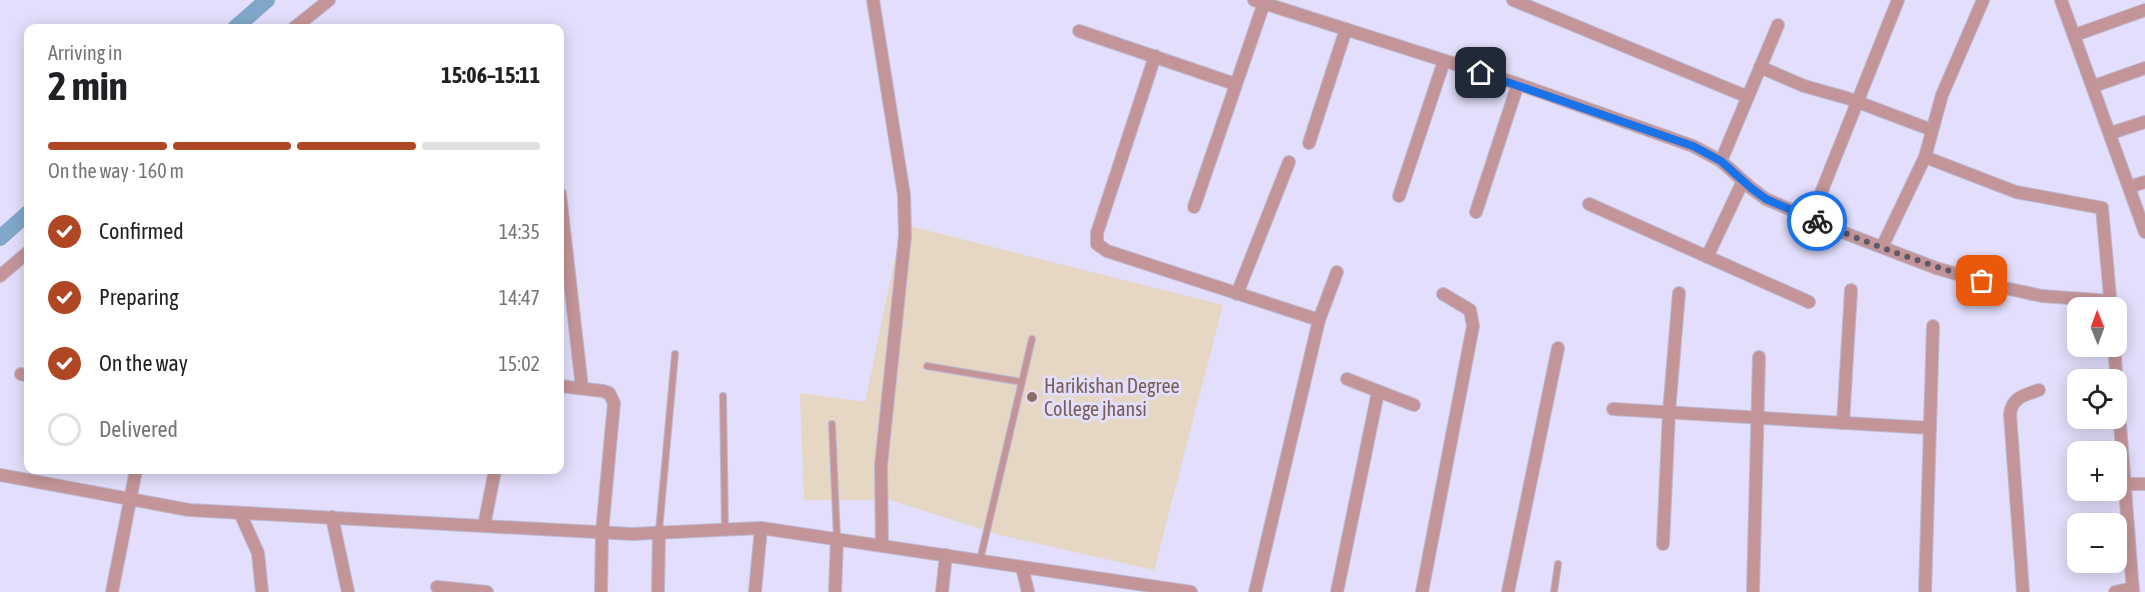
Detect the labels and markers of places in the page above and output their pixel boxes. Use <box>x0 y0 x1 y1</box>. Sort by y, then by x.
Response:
pin <box>1455 47 1506 98</box>
pin <box>1956 255 2007 306</box>
place label: Harikishan Degree College jhansi <box>1044 374 1180 420</box>
marker: Harikishan Degree College jhansi <box>1025 390 1039 404</box>

